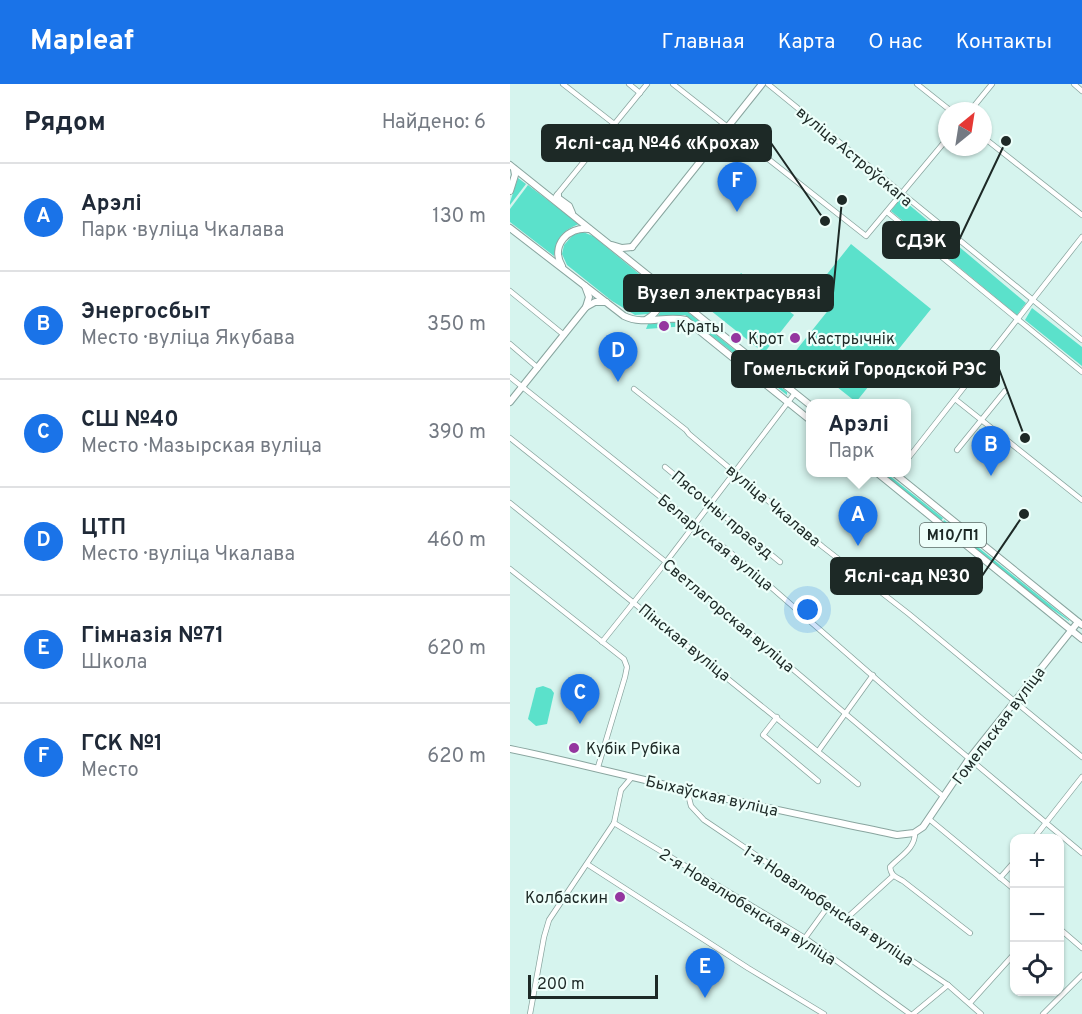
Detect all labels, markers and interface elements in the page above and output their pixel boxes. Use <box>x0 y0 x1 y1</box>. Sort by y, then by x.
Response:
text: Mapleaf <box>30 24 134 60</box>
text: Главная <box>661 29 745 56</box>
text: Карта <box>778 29 835 56</box>
text: О нас <box>868 29 923 56</box>
text: Контакты <box>956 29 1052 56</box>
north arrow <box>938 102 992 156</box>
street label: вуліца Астроўскага <box>791 103 916 212</box>
text: Рядом <box>24 107 106 140</box>
text: Найдено: 6 <box>382 110 486 136</box>
callout: Яслі-сад №46 «Кроха» <box>542 125 771 161</box>
text: Яслі-сад №46 «Кроха» <box>554 133 760 156</box>
pin: F <box>718 162 756 212</box>
text: Арэлі <box>81 191 142 218</box>
text: A <box>36 204 51 230</box>
text: 130 m <box>432 204 486 230</box>
text: Парк · вуліца Чкалава <box>81 218 284 244</box>
callout: СДЭК <box>883 222 959 258</box>
text: СДЭК <box>895 231 947 254</box>
callout: Вузел электрасувязі <box>624 275 833 311</box>
text: Вузел электрасувязі <box>637 283 821 306</box>
text: Энергосбыт <box>81 299 210 326</box>
text: B <box>37 312 50 338</box>
text: 350 m <box>427 312 486 338</box>
place label: Краты <box>676 318 724 338</box>
marker: Краты <box>657 319 671 333</box>
text: Место · вуліца Якубава <box>81 326 295 352</box>
place label: Крот <box>748 330 784 350</box>
place label: Кастрычнік <box>807 330 895 350</box>
marker: Крот <box>729 331 743 345</box>
marker: Кастрычнік <box>788 331 802 345</box>
pin: D <box>598 332 638 382</box>
callout: Гомельский Городской РЭС <box>732 351 999 387</box>
text: Гомельский Городской РЭС <box>743 359 987 382</box>
popup <box>806 399 911 477</box>
text: СШ №40 <box>81 407 179 434</box>
text: Арэлі <box>828 412 889 439</box>
text: C <box>37 420 50 446</box>
text: 390 m <box>428 420 486 446</box>
pin: B <box>972 426 1010 476</box>
text: Место · Мазырская вуліца <box>81 434 322 460</box>
text: Парк <box>828 439 875 465</box>
street label: вуліца Чкалава <box>721 461 824 552</box>
street label: Пясочны праезд <box>667 467 777 564</box>
street label: Беларуская вуліца <box>653 491 777 596</box>
pin: A <box>838 496 878 546</box>
text: ЦТП <box>81 515 126 542</box>
road number: М10/П1 <box>920 523 986 547</box>
text: D <box>36 528 51 554</box>
text: 460 m <box>427 528 486 554</box>
text: Место · вуліца Чкалава <box>81 542 295 568</box>
street label: Светлагорская вуліца <box>658 555 798 678</box>
callout: Яслі-сад №30 <box>831 558 982 594</box>
text: Яслі-сад №30 <box>844 566 970 589</box>
your location <box>793 595 822 624</box>
street label: Пінская вуліца <box>634 600 734 687</box>
text: Гімназія №71 <box>81 623 224 650</box>
text: E <box>37 636 50 662</box>
text: 620 m <box>427 636 486 662</box>
text: Школа <box>81 650 147 676</box>
street label: Гомельская вуліца <box>949 663 1050 789</box>
pin: C <box>560 674 600 724</box>
text: ГСК №1 <box>81 731 163 758</box>
place label: Кубік Рубіка <box>586 740 680 760</box>
marker: Кубік Рубіка <box>567 741 581 755</box>
text: F <box>38 744 49 770</box>
text: 620 m <box>427 744 486 770</box>
text: Место <box>81 758 139 784</box>
street label: Быхаўская вуліца <box>643 772 780 822</box>
map controls <box>1010 834 1064 996</box>
button: + <box>1010 834 1064 888</box>
street label: 1-я Новалюбенская вуліца <box>739 842 917 971</box>
street label: 2-я Новалюбенская вуліца <box>655 845 839 970</box>
button: − <box>1010 888 1064 942</box>
place label: Колбаскин <box>525 889 608 909</box>
marker: Колбаскин <box>613 890 627 904</box>
button: locate <box>1010 942 1064 996</box>
pin: E <box>686 948 724 998</box>
scale bar <box>528 972 658 1000</box>
text: 200 m <box>537 975 585 995</box>

